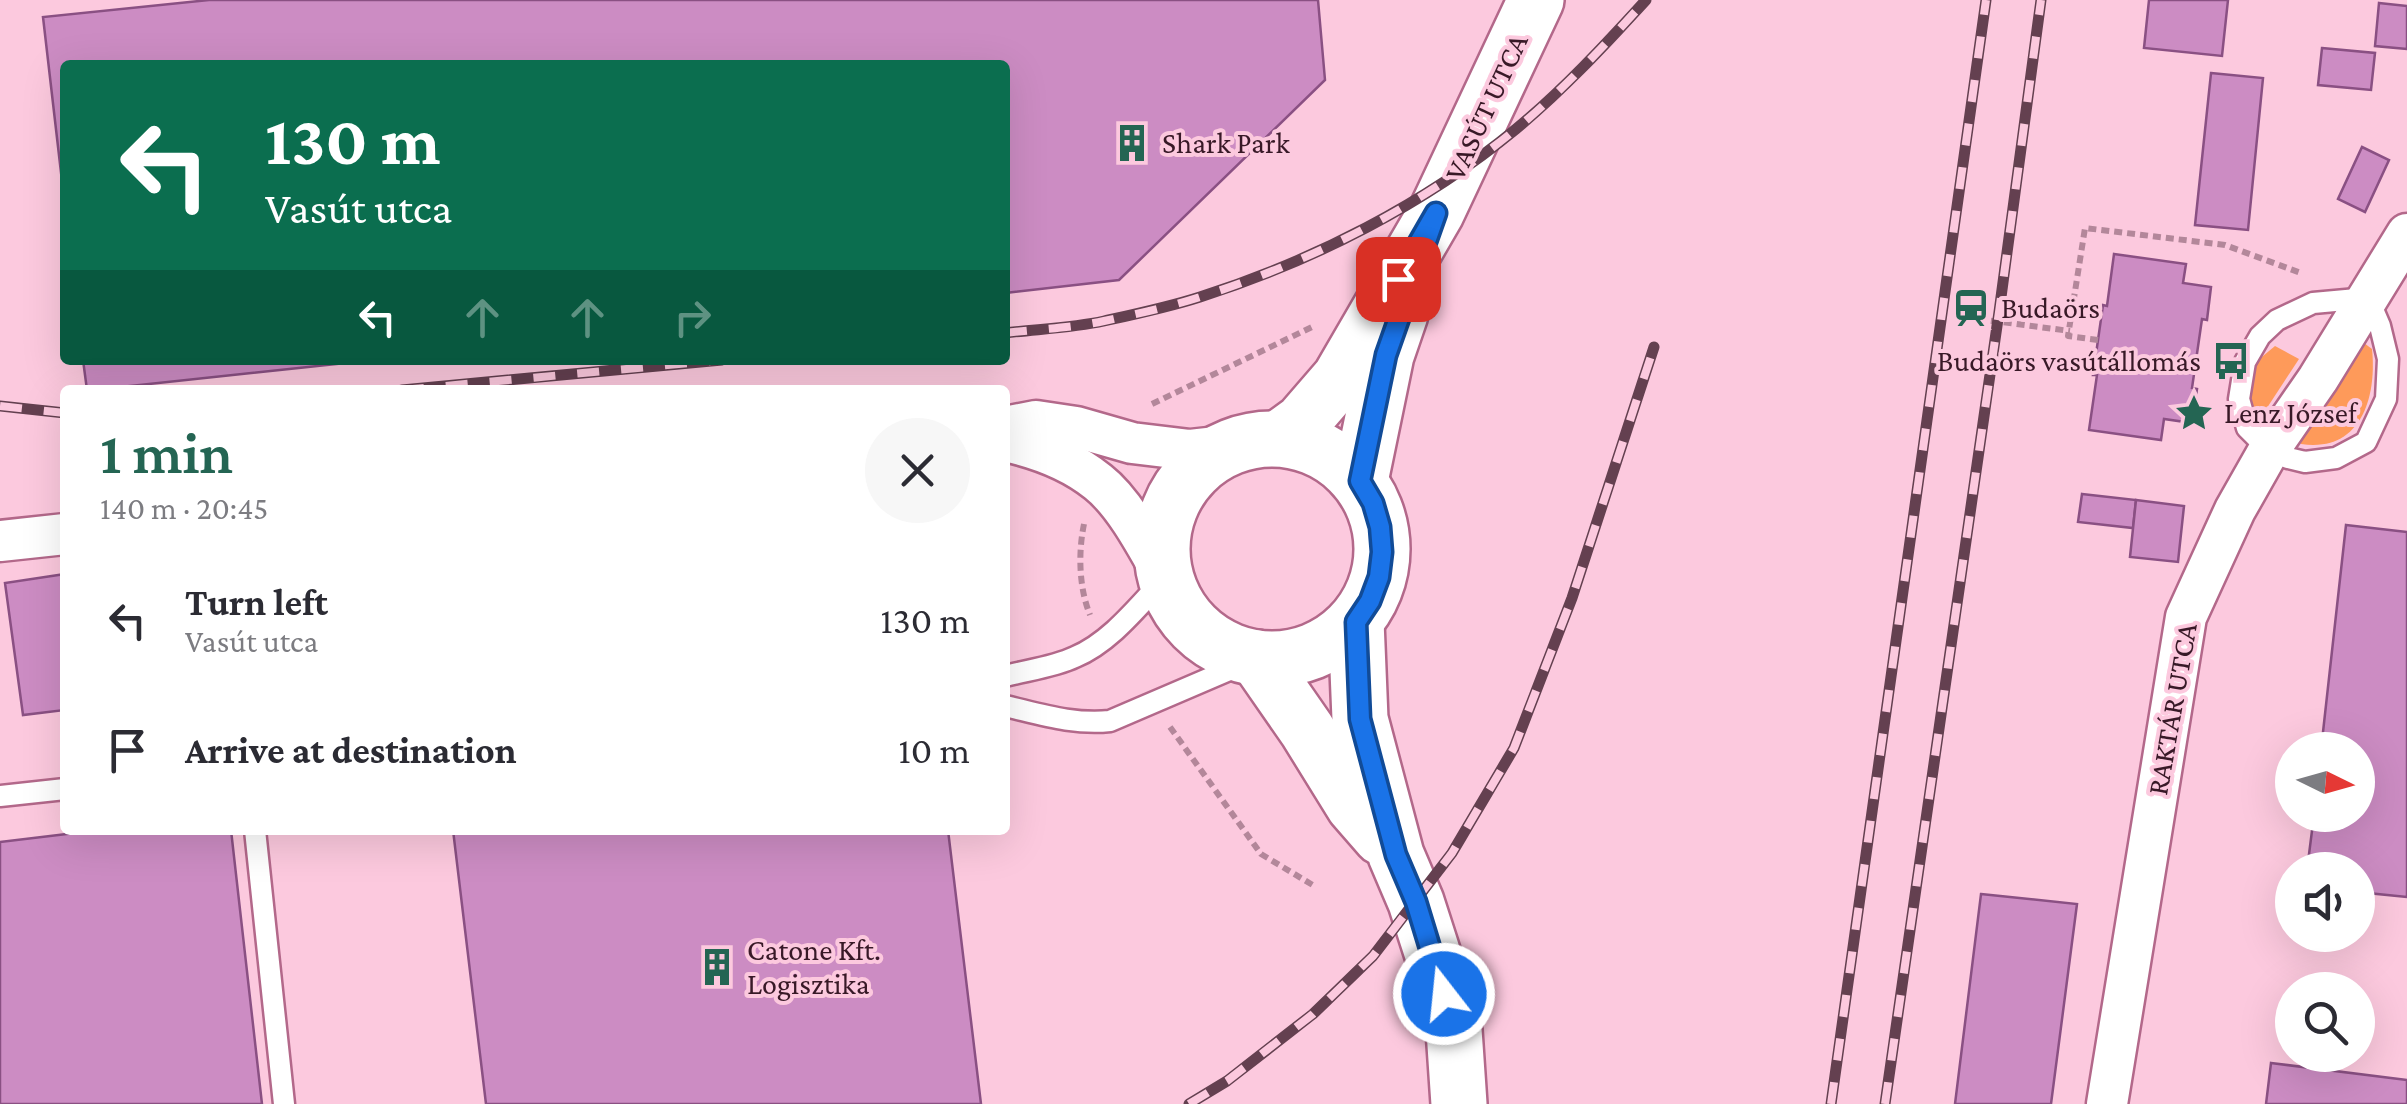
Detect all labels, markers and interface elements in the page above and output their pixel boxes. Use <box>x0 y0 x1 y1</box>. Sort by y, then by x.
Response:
street label: VASÚT UTCA <box>1437 27 1534 185</box>
icon: left <box>100 100 230 230</box>
text: 130 m <box>265 101 441 179</box>
building icon: Shark Park <box>1111 122 1153 164</box>
place label: Shark Park <box>1162 126 1290 159</box>
text: Vasút utca <box>265 183 452 233</box>
pin <box>1356 237 1441 322</box>
icon: arrive <box>1371 252 1426 307</box>
station icon: Budaörs <box>1950 287 1992 329</box>
icon: left <box>350 290 405 345</box>
icon: ahead <box>455 290 510 345</box>
icon: ahead <box>560 290 615 345</box>
icon: right <box>665 290 720 345</box>
place label: Budaörs <box>2001 291 2100 324</box>
bus stop icon: Budaörs vasútállomás <box>2210 340 2252 382</box>
place label: Budaörs vasútállomás <box>1937 344 2201 377</box>
place icon: Lenz József <box>2173 392 2215 434</box>
place label: Lenz József <box>2224 396 2359 429</box>
button: close <box>865 418 970 523</box>
text: 1 min <box>100 419 233 486</box>
text: 140 m · 20:45 <box>100 490 268 526</box>
text: Turn left <box>185 581 328 623</box>
icon: left <box>100 593 155 648</box>
text: 130 m <box>880 599 970 641</box>
street label: RAKTÁR UTCA <box>2140 619 2203 798</box>
text: Vasút utca <box>185 623 318 659</box>
icon: arrive <box>100 723 155 778</box>
text: Arrive at destination <box>185 729 517 771</box>
text: 10 m <box>898 729 970 771</box>
north arrow <box>2275 732 2375 832</box>
map controls <box>2275 732 2375 1072</box>
button: sound <box>2275 852 2375 952</box>
place label: Catone Kft. Logisztika <box>747 933 881 1001</box>
position arrow <box>1392 942 1496 1046</box>
building icon: Catone Kft. Logisztika <box>696 946 738 988</box>
button: search <box>2275 972 2375 1072</box>

